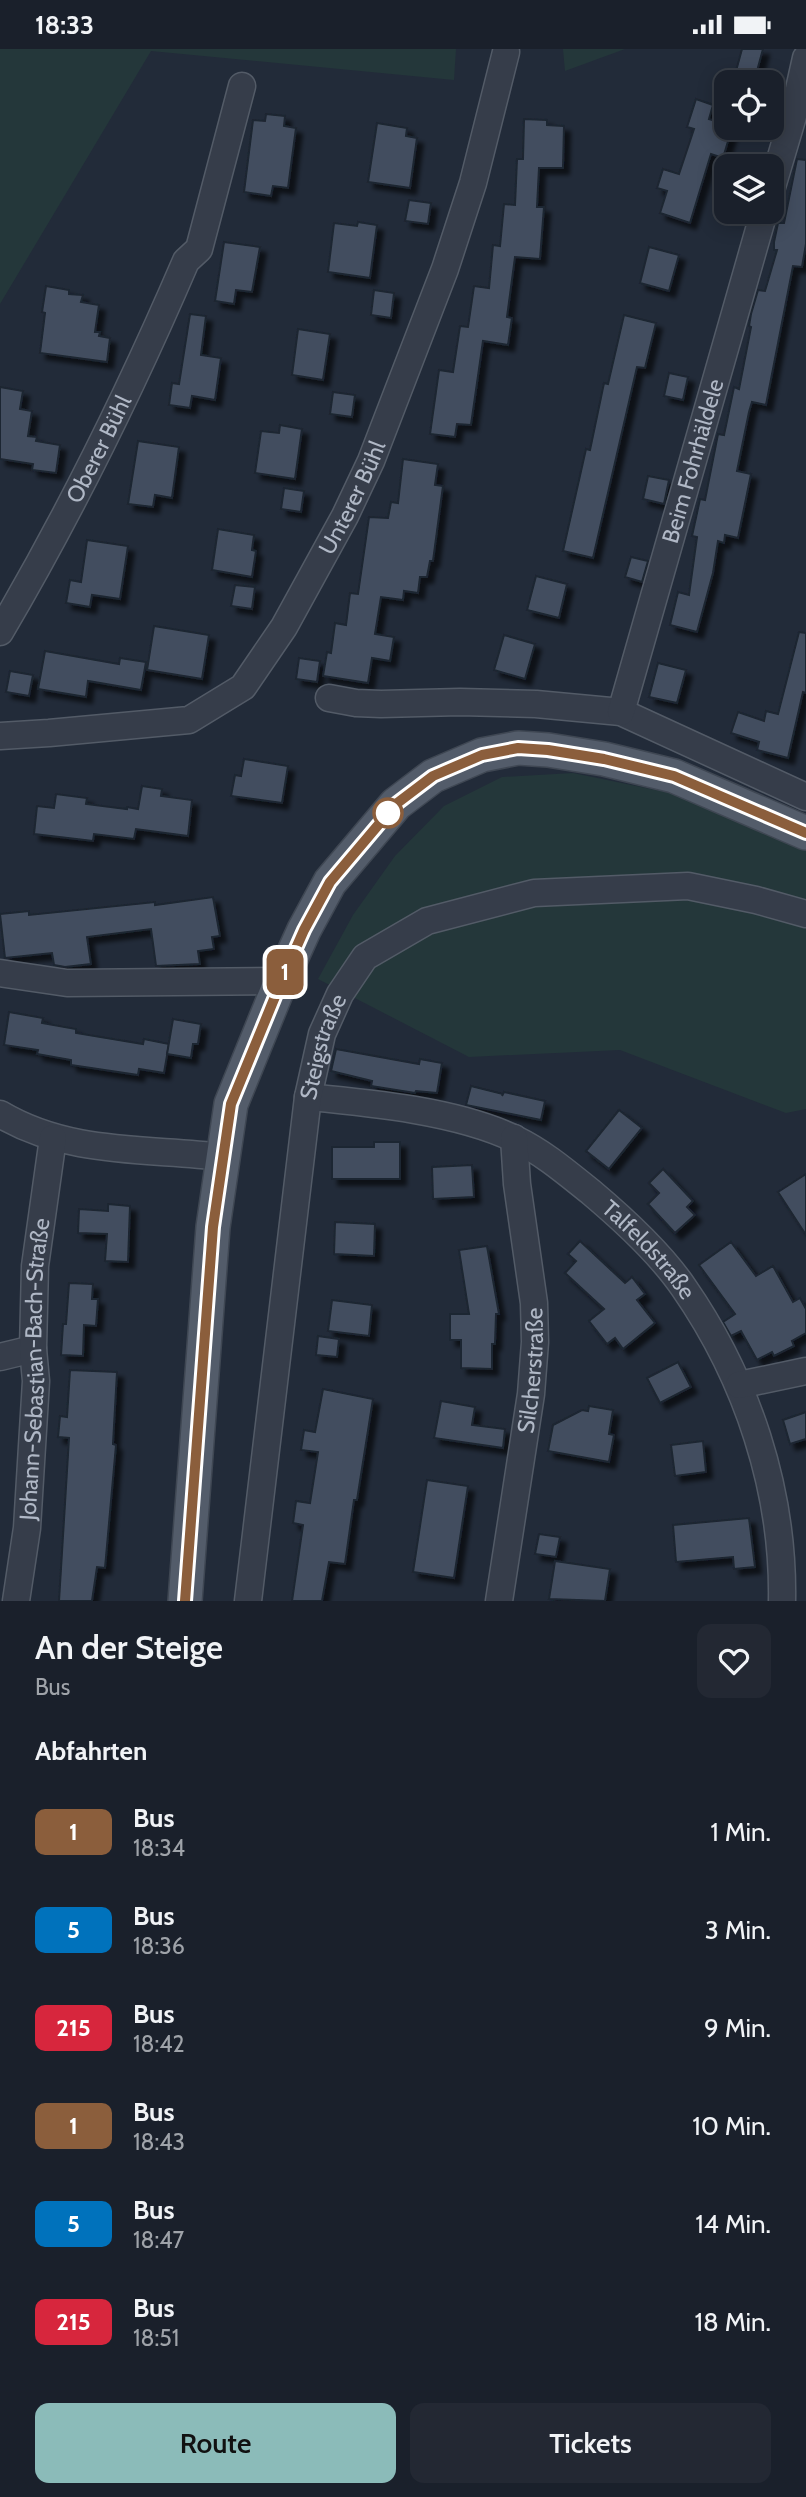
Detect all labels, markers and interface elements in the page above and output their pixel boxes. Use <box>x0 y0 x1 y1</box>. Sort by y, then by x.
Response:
text: 18:33 <box>35 9 94 41</box>
map controls <box>714 70 784 224</box>
button: locate <box>714 70 784 140</box>
button: layers <box>714 154 784 224</box>
street label: Beim Fohrhäldele <box>656 375 730 546</box>
street label: Oberer Bühl <box>60 390 138 508</box>
street label: Unterer Bühl <box>313 436 392 559</box>
unlabelled marker <box>373 798 403 828</box>
line badge: 1 <box>262 949 308 995</box>
text: 1 <box>281 957 289 986</box>
street label: Steigstraße <box>294 989 352 1102</box>
street label: Talfeldstraße <box>596 1194 702 1305</box>
street label: Johann-Sebastian-Bach-Straße <box>13 1216 56 1522</box>
street label: Silcherstraße <box>511 1307 549 1435</box>
button: heart <box>697 1624 771 1698</box>
text: An der Steige <box>35 1627 223 1667</box>
text: Bus <box>35 1673 70 1701</box>
text: Abfahrten <box>35 1735 147 1767</box>
text: Bus <box>133 1802 174 1834</box>
text: 1 Min. <box>710 1816 771 1848</box>
text: 1 <box>69 1817 78 1846</box>
text: 18:34 <box>133 1834 185 1862</box>
text: Bus <box>133 1900 174 1932</box>
text: 3 Min. <box>705 1914 771 1946</box>
text: 5 <box>67 1915 80 1944</box>
text: 18:36 <box>133 1932 185 1960</box>
text: Bus <box>133 1998 174 2030</box>
text: 9 Min. <box>704 2012 771 2044</box>
text: 215 <box>56 2013 91 2042</box>
text: 18:42 <box>133 2030 185 2058</box>
text: Bus <box>133 2096 174 2128</box>
text: 10 Min. <box>692 2110 771 2142</box>
text: 1 <box>69 2111 78 2140</box>
text: 18:43 <box>133 2128 185 2156</box>
text: Bus <box>133 2194 174 2226</box>
text: 14 Min. <box>695 2208 771 2240</box>
text: 5 <box>67 2209 80 2238</box>
text: 18:47 <box>133 2226 184 2254</box>
text: Bus <box>133 2292 174 2324</box>
text: 18 Min. <box>695 2306 771 2338</box>
text: 215 <box>56 2307 91 2336</box>
text: 18:51 <box>133 2324 179 2352</box>
button: Route <box>35 2403 396 2483</box>
button: Tickets <box>410 2403 771 2483</box>

